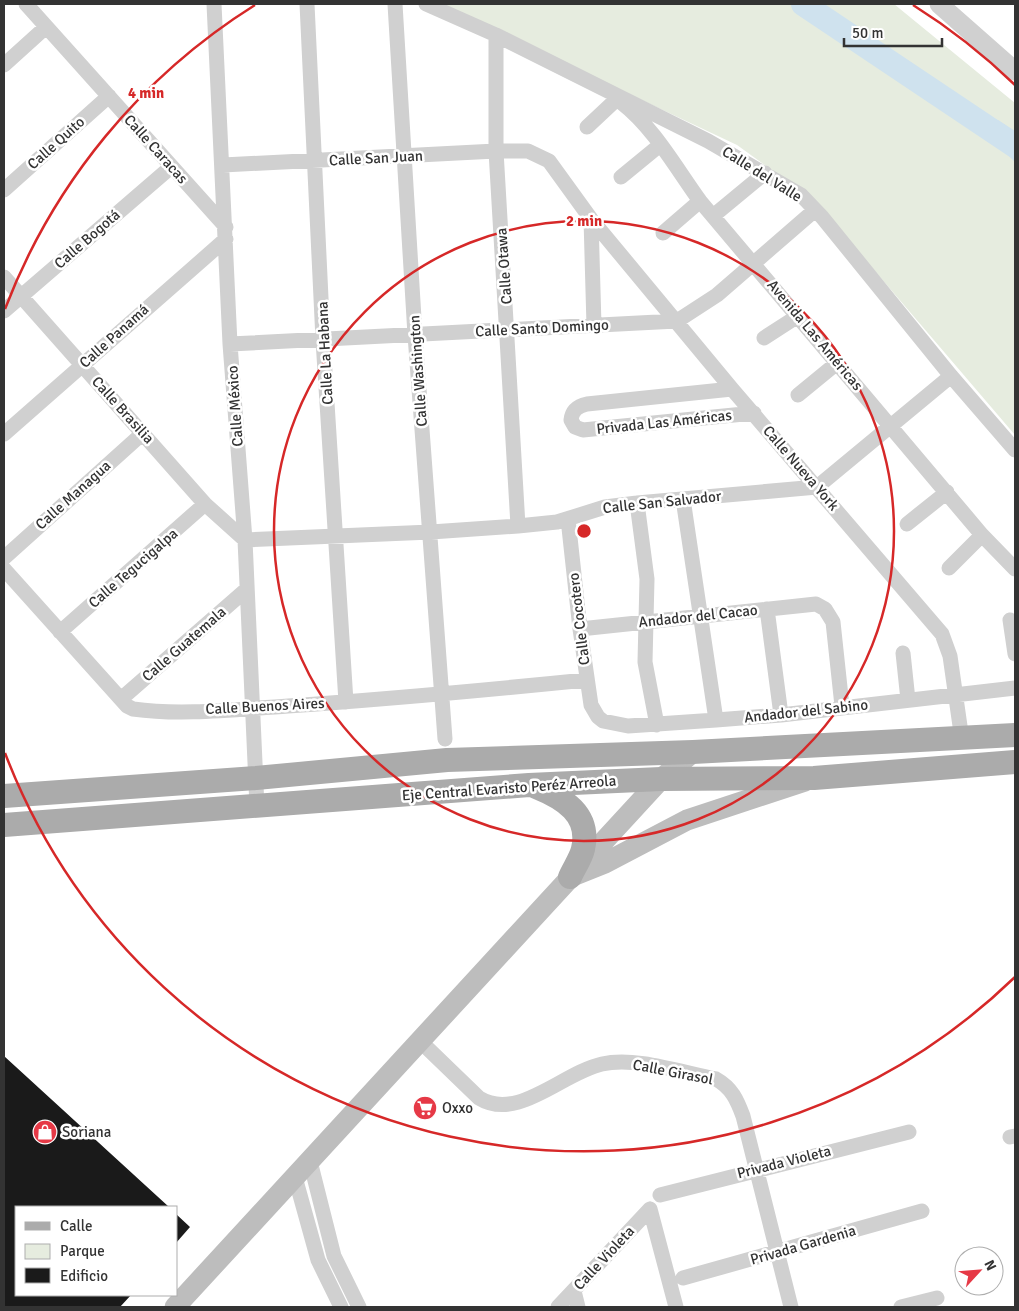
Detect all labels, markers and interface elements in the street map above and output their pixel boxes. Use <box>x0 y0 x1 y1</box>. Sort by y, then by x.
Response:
scale bar <box>844 15 942 47</box>
text: 50 m <box>852 24 883 42</box>
text: 4 min <box>128 84 164 102</box>
street label: Calle Caracas <box>120 111 192 188</box>
street label: Calle Quito <box>24 113 88 173</box>
street label: Calle del Valle <box>719 142 805 206</box>
street label: Calle San Juan <box>329 147 423 169</box>
street label: Calle Bogotá <box>50 206 124 272</box>
text: 2 min <box>566 212 602 230</box>
street label: Calle Otawa <box>492 227 516 305</box>
street label: Avenida Las Américas <box>763 276 867 394</box>
street label: Calle Panamá <box>76 300 152 372</box>
street label: Calle La Habana <box>313 301 337 405</box>
street label: Calle Washington <box>405 315 431 427</box>
street label: Calle Santo Domingo <box>475 316 609 340</box>
street label: Calle México <box>223 365 247 447</box>
street label: Calle Brasilia <box>88 373 158 447</box>
street label: Privada Las Américas <box>595 406 733 438</box>
street label: Calle Nueva York <box>759 422 843 515</box>
street label: Calle Managua <box>32 457 114 533</box>
street label: Calle San Salvador <box>602 487 723 517</box>
centre of rings <box>575 522 593 540</box>
street label: Calle Tegucigalpa <box>85 524 181 612</box>
street label: Calle Cocotero <box>564 572 594 666</box>
street label: Andador del Cacao <box>638 601 759 631</box>
street label: Calle Guatemala <box>138 603 230 685</box>
street label: Calle Buenos Aires <box>205 694 325 718</box>
street label: Andador del Sabino <box>743 696 869 726</box>
street label: Eje Central Evaristo Peréz Arreola <box>401 772 617 804</box>
street label: Calle Girasol <box>631 1055 715 1089</box>
supermarket icon: Oxxo <box>412 1095 438 1121</box>
place label: Oxxo <box>442 1099 473 1117</box>
shop icon: Soriana <box>32 1119 58 1145</box>
place label: Soriana <box>62 1123 111 1141</box>
street label: Privada Violeta <box>735 1142 833 1182</box>
legend <box>15 1206 178 1296</box>
text: Calle <box>60 1217 93 1235</box>
street label: Privada Gardenia <box>748 1221 858 1269</box>
street label: Calle Violeta <box>570 1222 638 1294</box>
text: Parque <box>60 1242 105 1260</box>
north arrow <box>954 1246 1004 1296</box>
text: N <box>980 1257 1000 1274</box>
text: Edificio <box>60 1267 108 1285</box>

